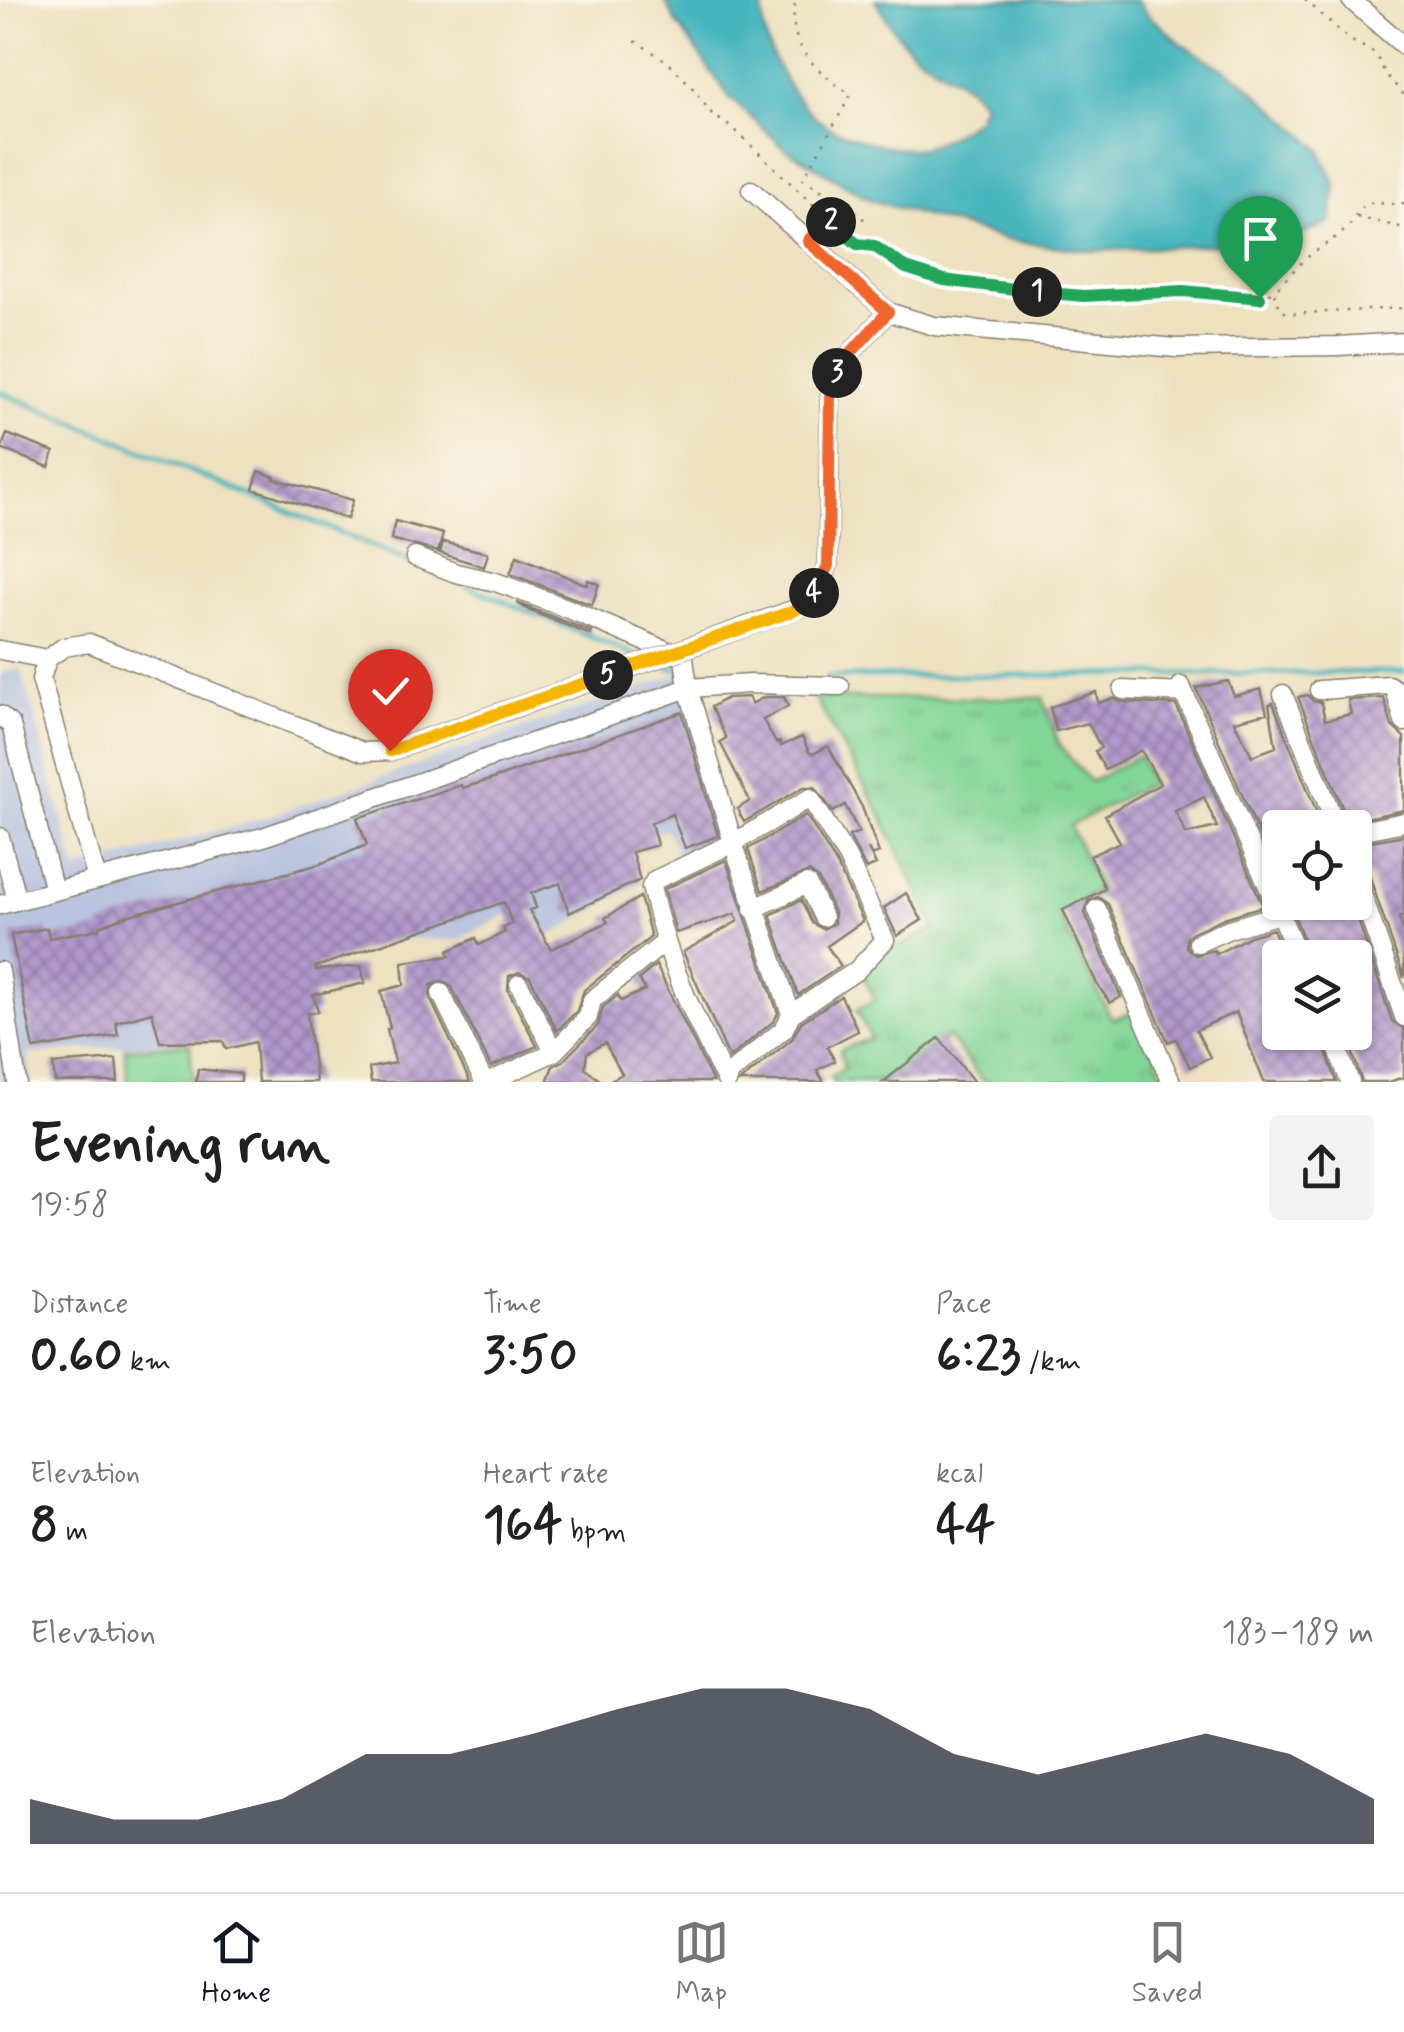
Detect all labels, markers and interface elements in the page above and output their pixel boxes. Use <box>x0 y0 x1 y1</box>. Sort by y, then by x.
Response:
pin <box>1218 196 1303 299</box>
pin: 2 <box>806 197 856 247</box>
text: 2 <box>824 203 838 240</box>
icon: arrive <box>1233 211 1288 266</box>
pin: 1 <box>1012 267 1062 317</box>
text: 1 <box>1031 273 1043 310</box>
pin: 3 <box>812 348 862 398</box>
text: 3 <box>831 354 843 391</box>
pin: 4 <box>789 568 839 618</box>
text: 4 <box>806 574 822 611</box>
pin <box>348 649 433 752</box>
pin: 5 <box>583 650 633 700</box>
text: 5 <box>600 656 616 693</box>
icon: check <box>363 664 418 719</box>
map controls <box>1262 810 1372 1050</box>
button: locate <box>1262 810 1372 920</box>
button: layers <box>1262 940 1372 1050</box>
text: Evening run <box>30 1110 330 1182</box>
button: share <box>1269 1115 1374 1220</box>
text: 19:58 <box>30 1184 109 1226</box>
text: Distance <box>30 1286 128 1323</box>
text: Time <box>483 1286 542 1323</box>
text: Pace <box>936 1286 992 1323</box>
text: 0.60 <box>30 1323 123 1389</box>
text: 3:50 <box>483 1323 578 1389</box>
text: 6:23 <box>936 1323 1021 1389</box>
text: km <box>123 1344 171 1381</box>
text: /km <box>1021 1344 1081 1381</box>
text: Elevation <box>30 1456 140 1493</box>
text: Heart rate <box>483 1456 609 1493</box>
text: kcal <box>936 1456 983 1493</box>
text: 8 <box>30 1493 58 1559</box>
text: 164 <box>483 1493 562 1559</box>
text: 44 <box>936 1493 995 1559</box>
text: m <box>58 1514 88 1551</box>
text: bpm <box>562 1514 626 1551</box>
text: Elevation <box>30 1612 156 1654</box>
text: 183–189 m <box>1222 1612 1374 1654</box>
tab: Home <box>201 1915 271 2012</box>
tab: Map <box>674 1915 729 2012</box>
tab: Saved <box>1132 1915 1203 2012</box>

